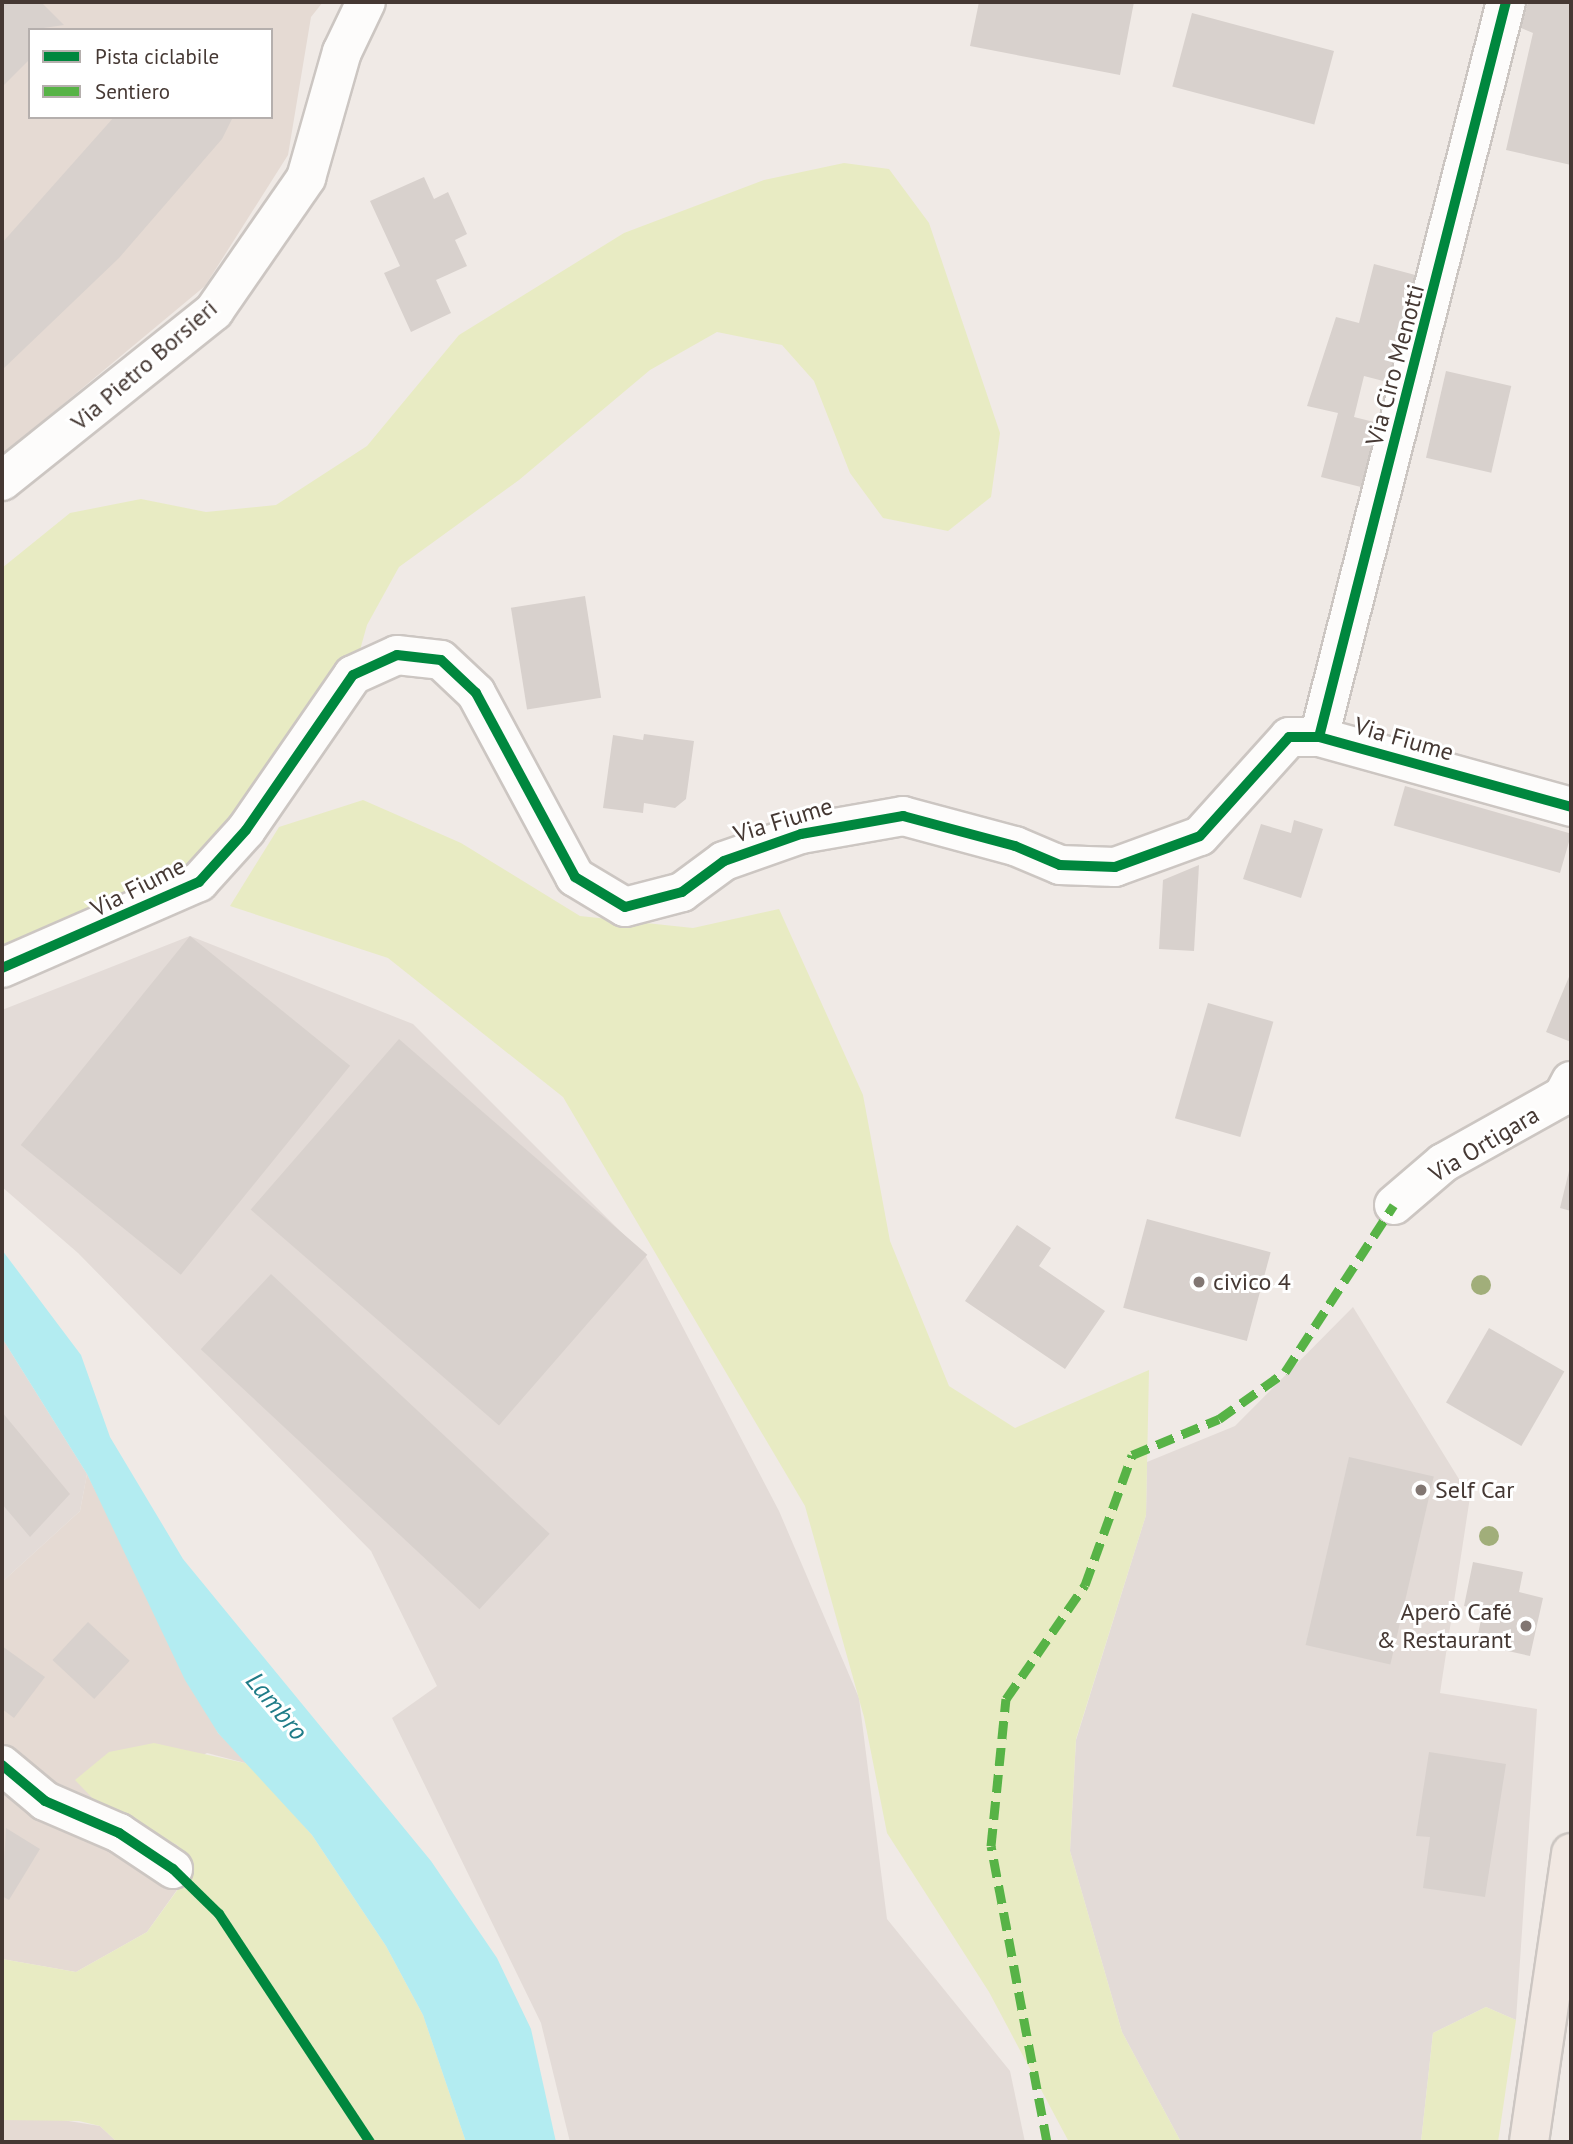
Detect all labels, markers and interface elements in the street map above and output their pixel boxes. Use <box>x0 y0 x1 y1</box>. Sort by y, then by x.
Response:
legend <box>28 28 273 119</box>
text: Pista ciclabile <box>95 43 219 70</box>
text: Sentiero <box>95 78 170 105</box>
street label: Via Ciro Menotti <box>1360 281 1430 449</box>
street label: Via Pietro Borsieri <box>65 294 223 436</box>
street label: Via Fiume <box>1351 711 1457 767</box>
street label: Via Fiume <box>730 791 836 849</box>
street label: Via Fiume <box>86 851 190 923</box>
street label: Via Ortigara <box>1424 1100 1544 1188</box>
place label: civico 4 <box>1213 1268 1291 1296</box>
marker: civico 4 <box>1191 1274 1207 1290</box>
place label: Self Car <box>1435 1476 1514 1504</box>
marker: Self Car <box>1413 1482 1429 1498</box>
place label: Aperò Café & Restaurant <box>1376 1598 1512 1654</box>
marker: Aperò Café & Restaurant <box>1518 1618 1534 1634</box>
water label: Lambro <box>240 1666 314 1746</box>

